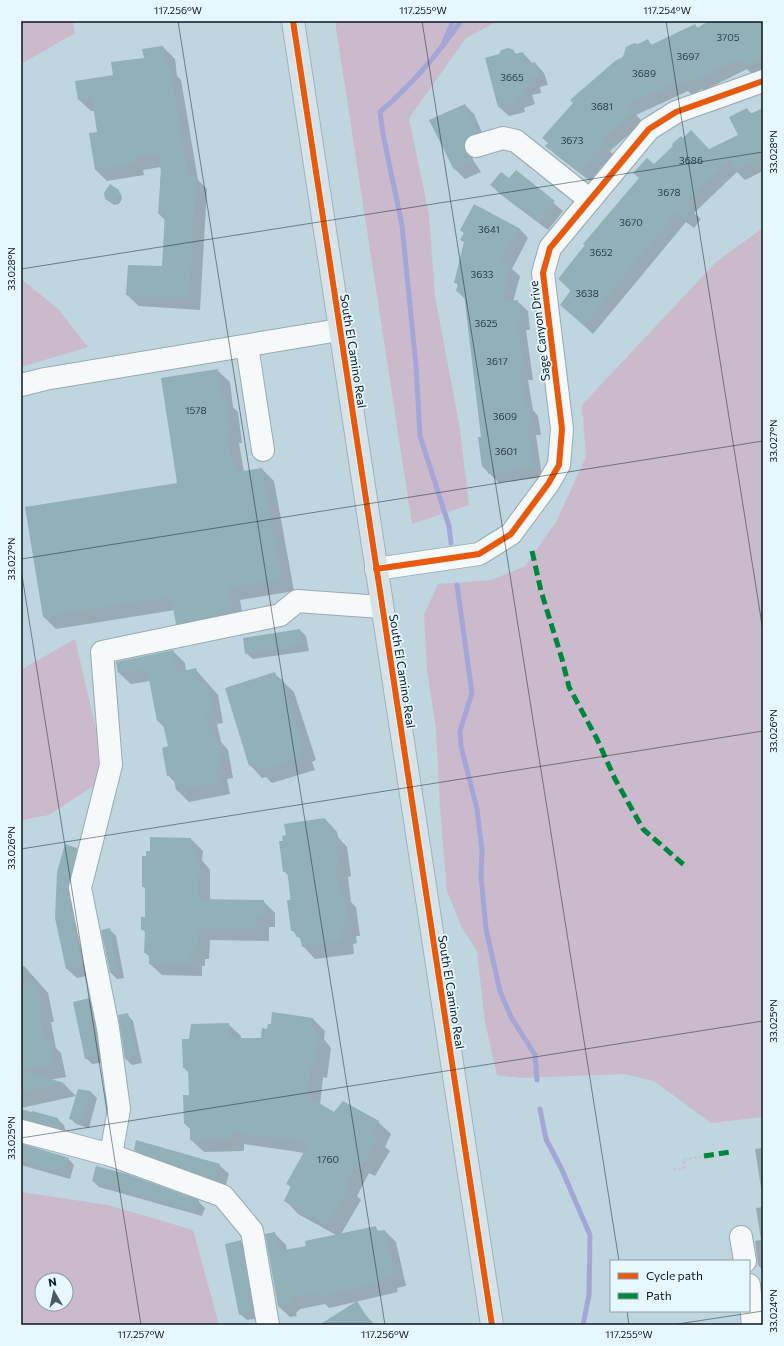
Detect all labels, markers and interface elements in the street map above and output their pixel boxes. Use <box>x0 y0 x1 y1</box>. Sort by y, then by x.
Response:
text: 117.256°W <box>154 4 202 16</box>
text: 117.255°W <box>399 4 447 16</box>
text: 117.254°W <box>643 4 691 16</box>
house number: 3705 <box>716 31 740 43</box>
house number: 3697 <box>677 50 699 62</box>
house number: 3689 <box>632 67 656 79</box>
house number: 3665 <box>500 71 524 83</box>
house number: 3681 <box>591 100 613 112</box>
text: 33.028°N <box>767 130 779 174</box>
house number: 3673 <box>561 134 584 146</box>
house number: 3686 <box>679 154 703 166</box>
house number: 3678 <box>657 186 681 198</box>
house number: 3670 <box>619 216 643 228</box>
house number: 3641 <box>478 223 500 235</box>
house number: 3652 <box>589 246 613 258</box>
text: 33.028°N <box>5 247 17 291</box>
house number: 3633 <box>470 268 494 280</box>
street label: Sage Canyon Drive <box>526 280 552 382</box>
house number: 3638 <box>575 287 599 299</box>
street label: South El Camino Real <box>338 293 370 409</box>
house number: 3625 <box>474 317 498 329</box>
house number: 3617 <box>486 355 508 367</box>
house number: 1578 <box>185 404 207 416</box>
house number: 3609 <box>493 410 517 422</box>
text: 33.027°N <box>767 419 779 463</box>
house number: 3601 <box>495 445 517 457</box>
text: 33.027°N <box>5 537 17 581</box>
street label: South El Camino Real <box>387 613 419 729</box>
text: 33.026°N <box>767 709 779 753</box>
text: 33.026°N <box>5 826 17 870</box>
street label: South El Camino Real <box>436 934 468 1050</box>
text: 33.025°N <box>767 999 779 1043</box>
text: 33.025°N <box>5 1116 17 1160</box>
house number: 1760 <box>317 1153 339 1165</box>
legend <box>610 1260 750 1312</box>
text: Cycle path <box>646 1268 703 1282</box>
north arrow <box>34 1272 74 1312</box>
text: N <box>47 1275 57 1289</box>
text: Path <box>646 1288 672 1302</box>
text: 33.024°N <box>767 1289 779 1333</box>
text: 117.257°W <box>117 1328 165 1340</box>
text: 117.256°W <box>361 1328 409 1340</box>
text: 117.255°W <box>605 1328 653 1340</box>

